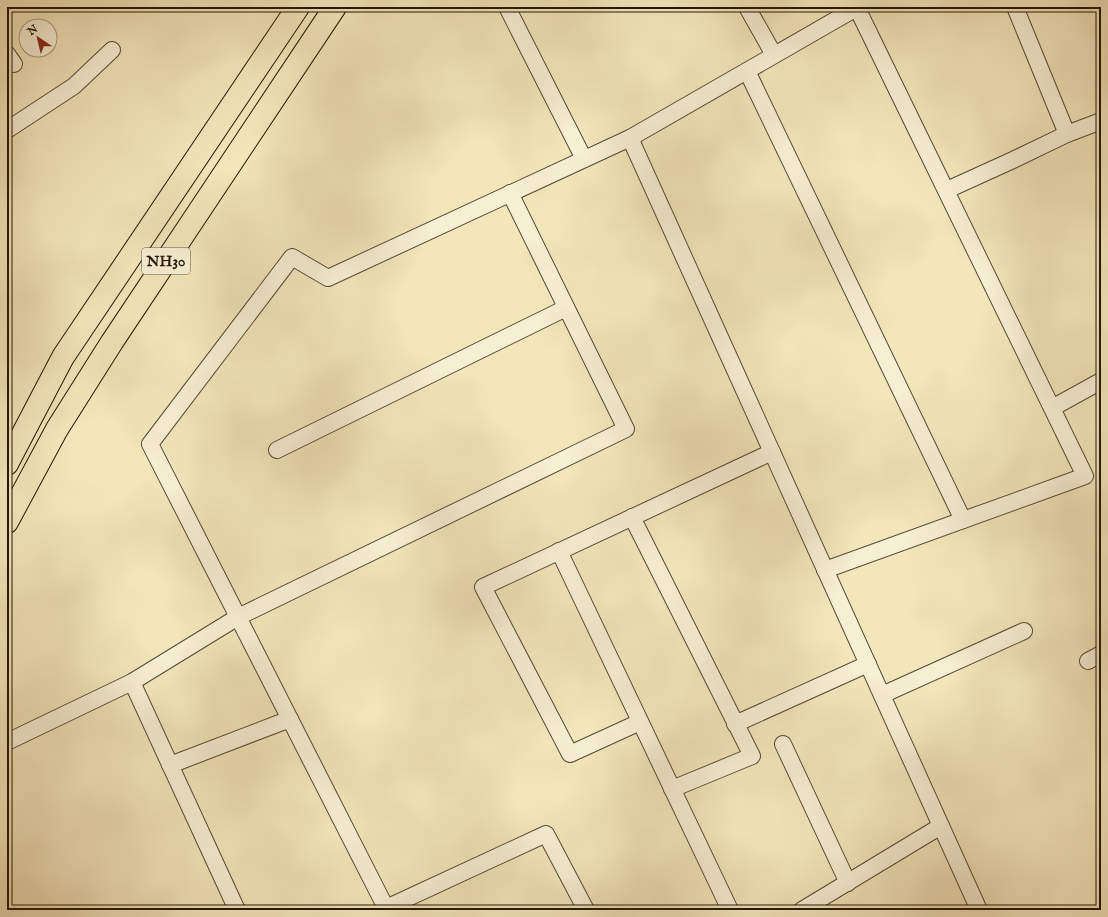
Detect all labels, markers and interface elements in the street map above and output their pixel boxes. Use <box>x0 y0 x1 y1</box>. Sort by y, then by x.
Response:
north arrow <box>18 18 58 58</box>
text: N <box>24 22 41 40</box>
road number: NH30 <box>142 248 190 274</box>

